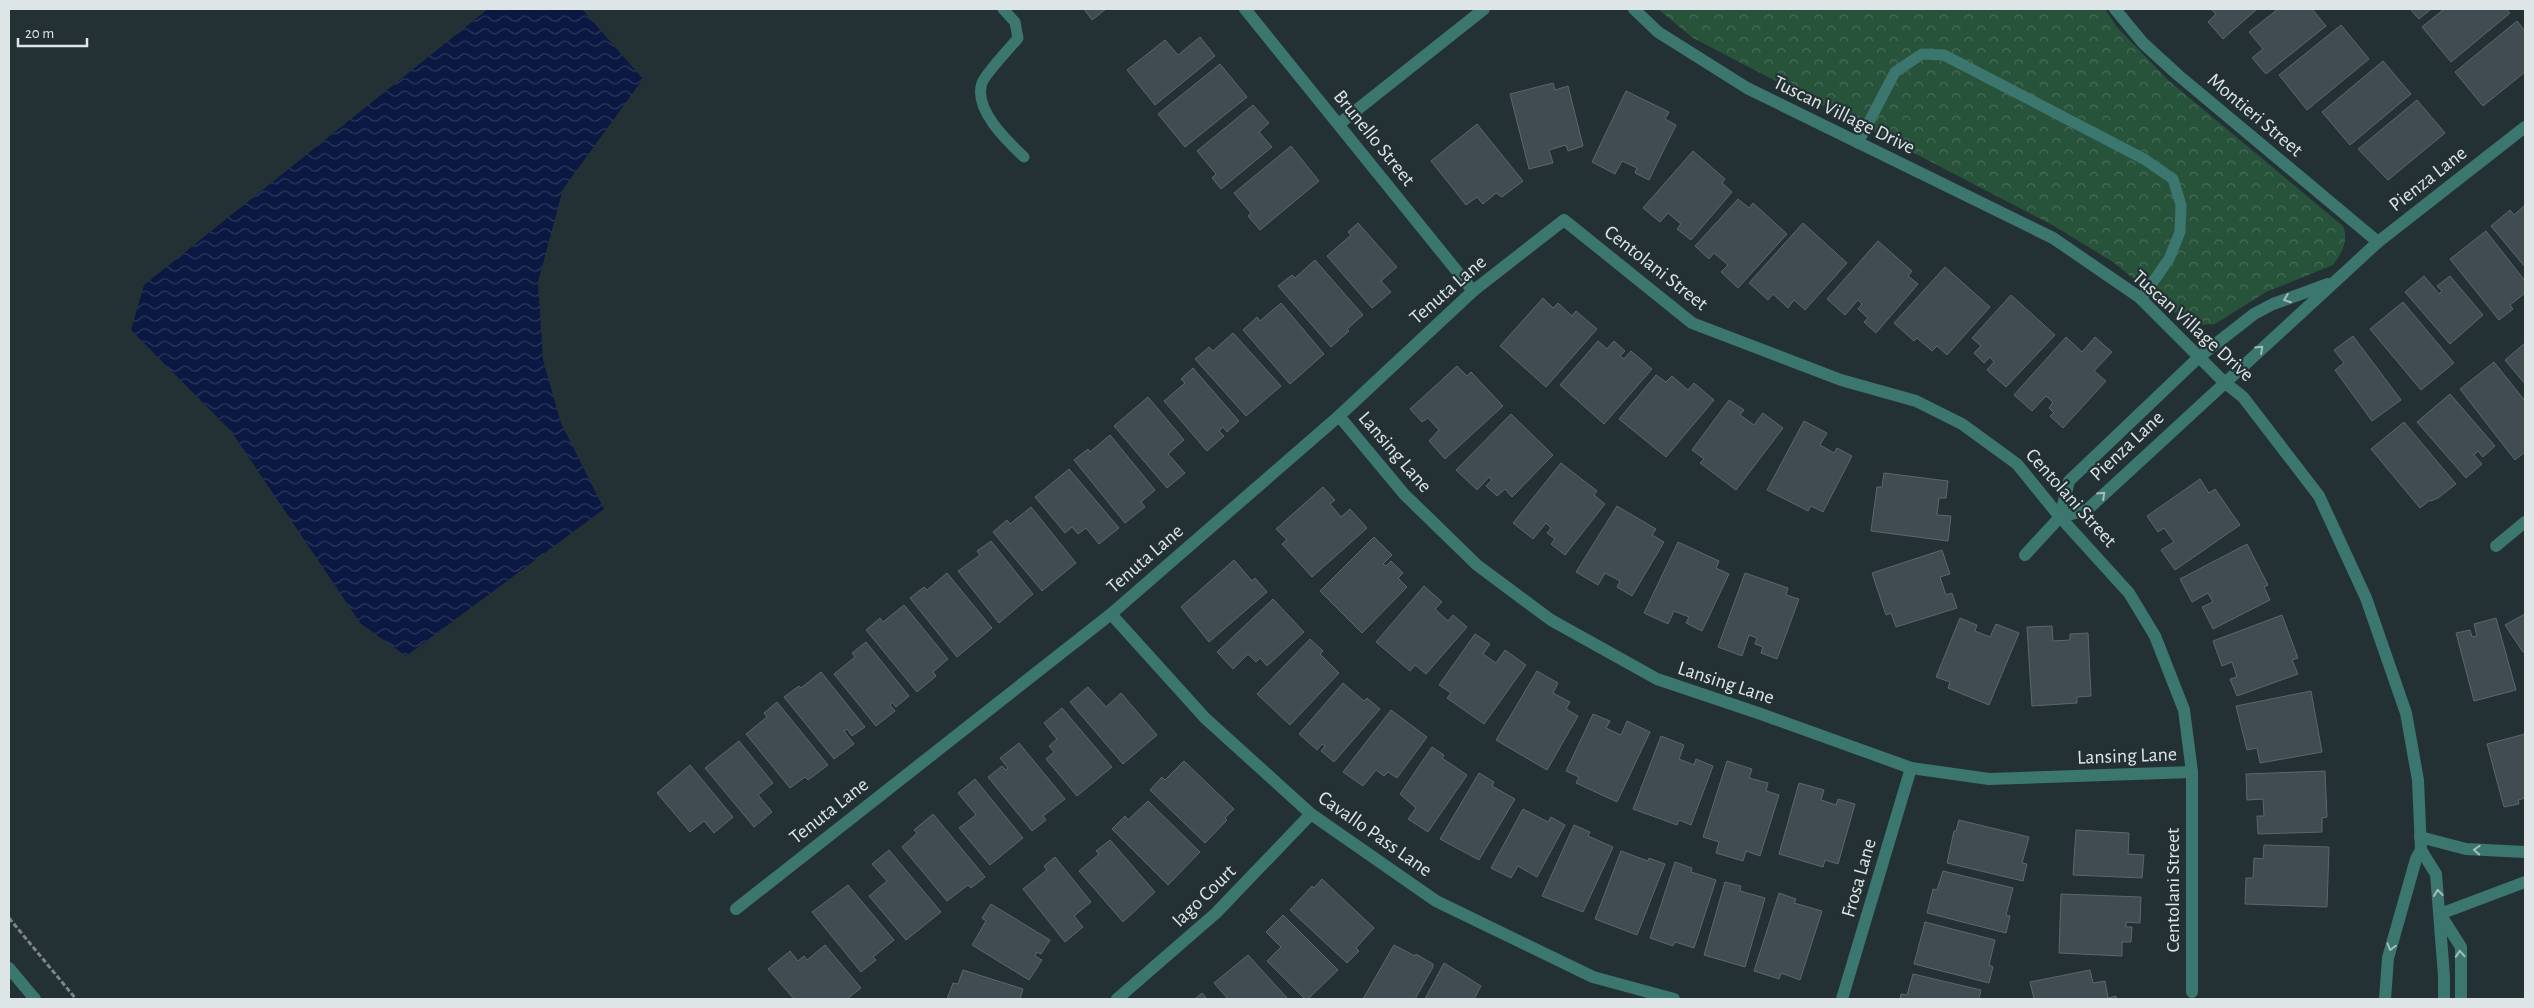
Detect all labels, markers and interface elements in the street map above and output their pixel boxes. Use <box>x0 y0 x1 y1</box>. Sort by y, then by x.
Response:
scale bar <box>18 15 86 47</box>
text: 20 m <box>25 26 54 41</box>
street label: Montieri Street <box>2204 70 2307 161</box>
street label: Tuscan Village Drive <box>1770 72 1918 158</box>
street label: Brunello Street <box>1330 86 1419 190</box>
street label: Pienza Lane <box>2385 143 2471 215</box>
street label: Centolani Street <box>1601 222 1712 315</box>
street label: Tenuta Lane <box>1406 252 1490 328</box>
street label: Tuscan Village Drive <box>2129 267 2257 385</box>
one-way arrow <box>2283 293 2291 303</box>
one-way arrow <box>2254 346 2263 355</box>
street label: Pienza Lane <box>2086 407 2168 485</box>
street label: Lansing Lane <box>1355 408 1435 496</box>
street label: Centolani Street <box>2022 445 2121 552</box>
one-way arrow <box>2097 492 2106 501</box>
street label: Tenuta Lane <box>1103 521 1187 597</box>
street label: Lansing Lane <box>1675 658 1777 708</box>
street label: Lansing Lane <box>2077 744 2177 768</box>
street label: Tenuta Lane <box>786 774 872 848</box>
street label: Cavallo Pass Lane <box>1314 787 1436 881</box>
street label: Centolani Street <box>2163 827 2183 952</box>
street label: Frosa Lane <box>1838 836 1880 920</box>
one-way arrow <box>2472 844 2480 855</box>
street label: Iago Court <box>1168 861 1240 931</box>
one-way arrow <box>2433 888 2444 896</box>
one-way arrow <box>2387 942 2397 950</box>
one-way arrow <box>2455 949 2466 957</box>

